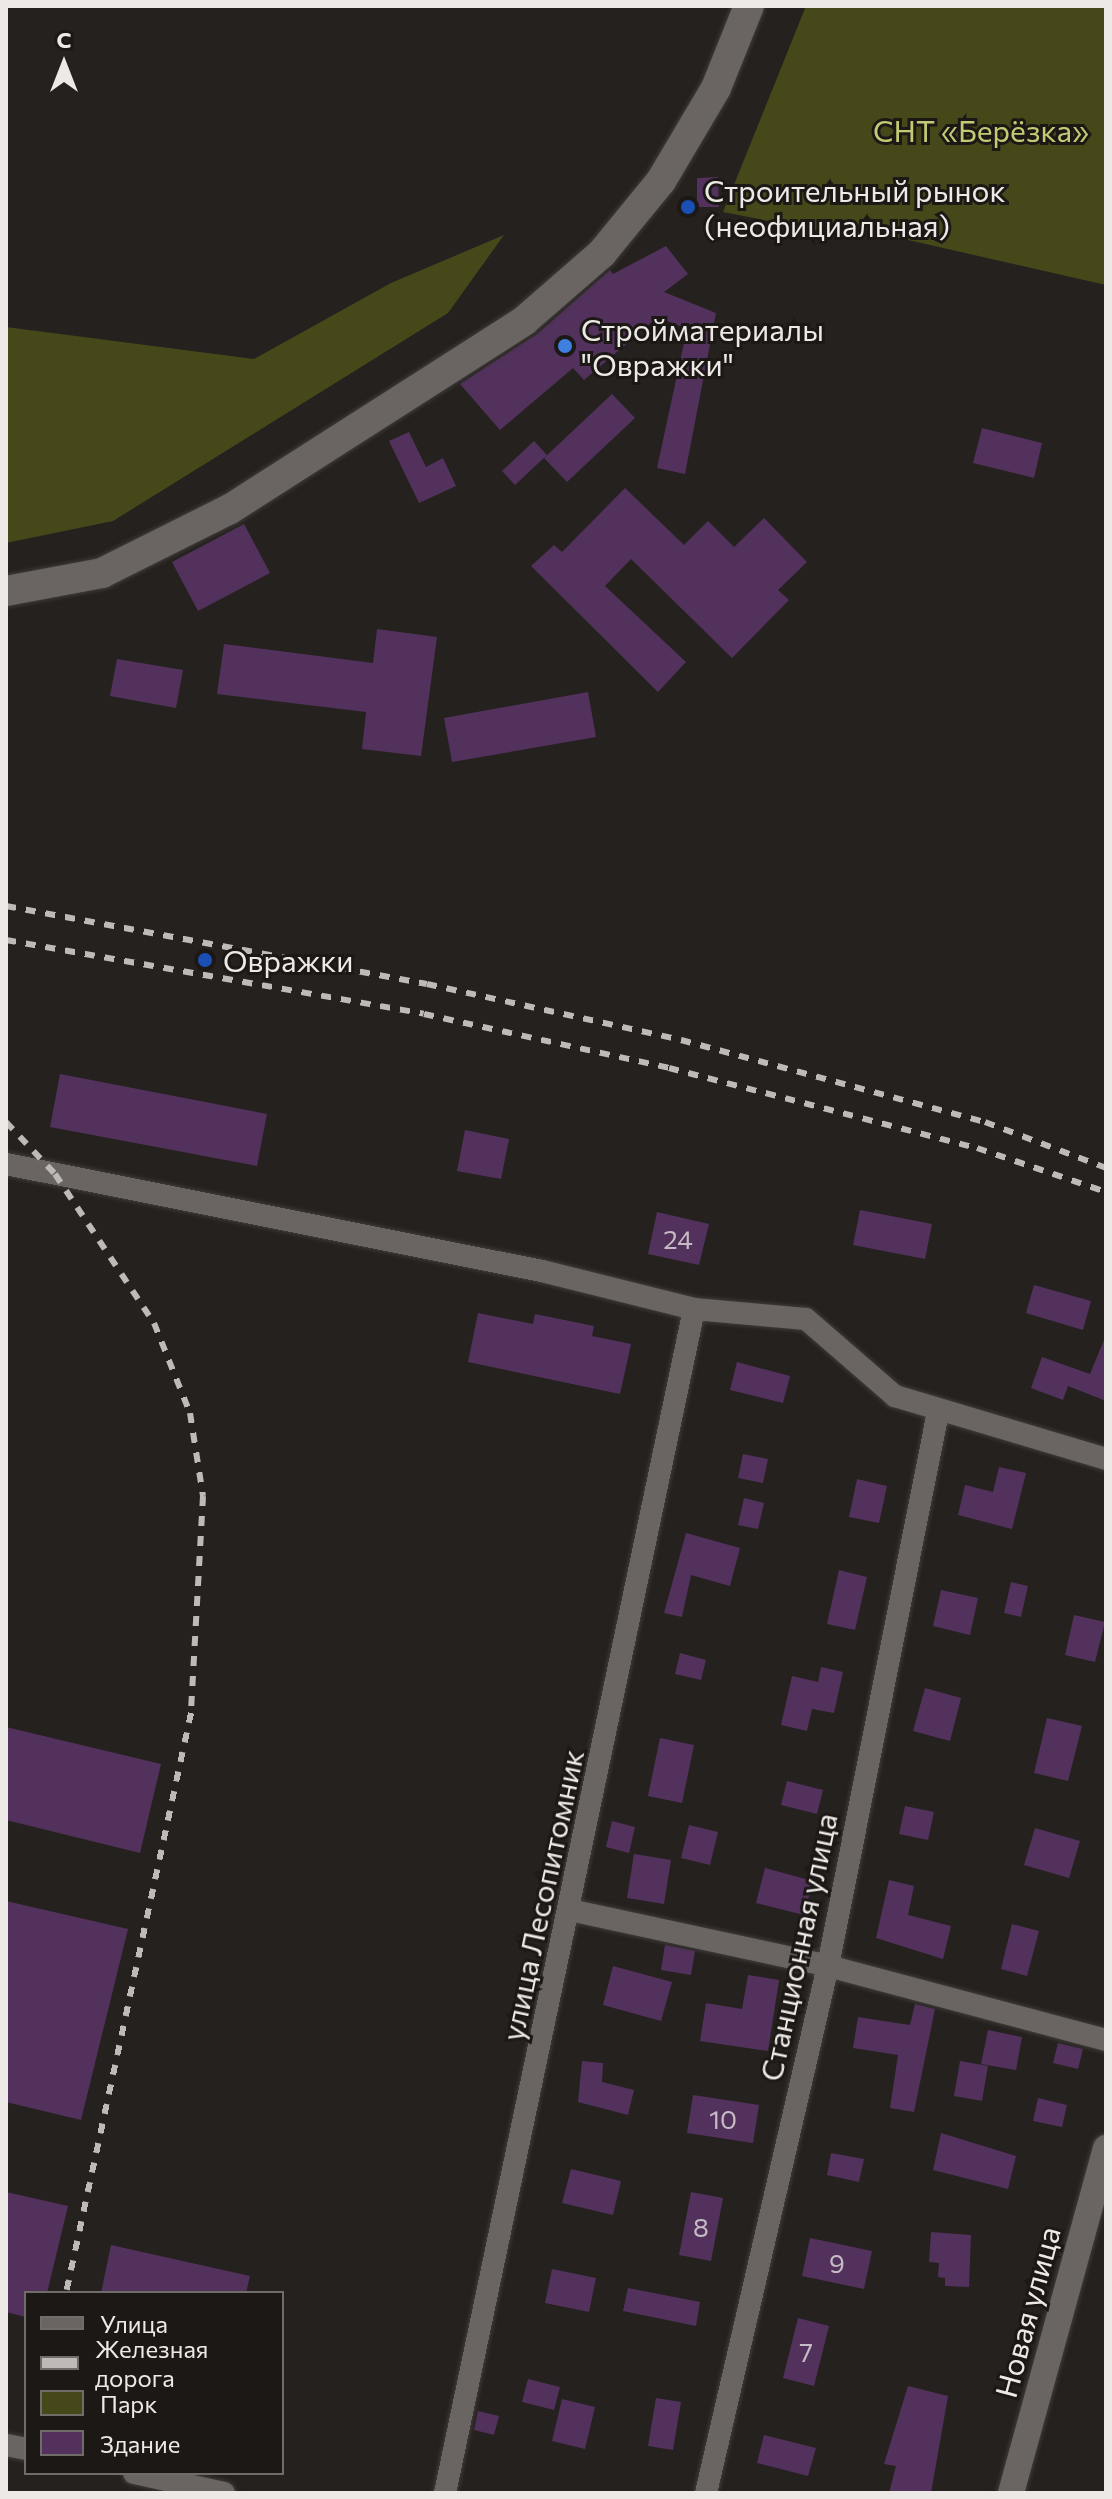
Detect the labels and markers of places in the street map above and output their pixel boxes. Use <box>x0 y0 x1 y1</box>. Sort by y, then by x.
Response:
place label: Строительный рынок (неофициальная) <box>704 172 1005 242</box>
marker: Строительный рынок (неофициальная) <box>679 198 697 216</box>
place label: Стройматериалы "Овражки" <box>581 311 824 382</box>
marker: Стройматериалы "Овражки" <box>556 337 574 355</box>
place label: Овражки <box>223 942 354 978</box>
marker: Овражки <box>194 949 216 971</box>

